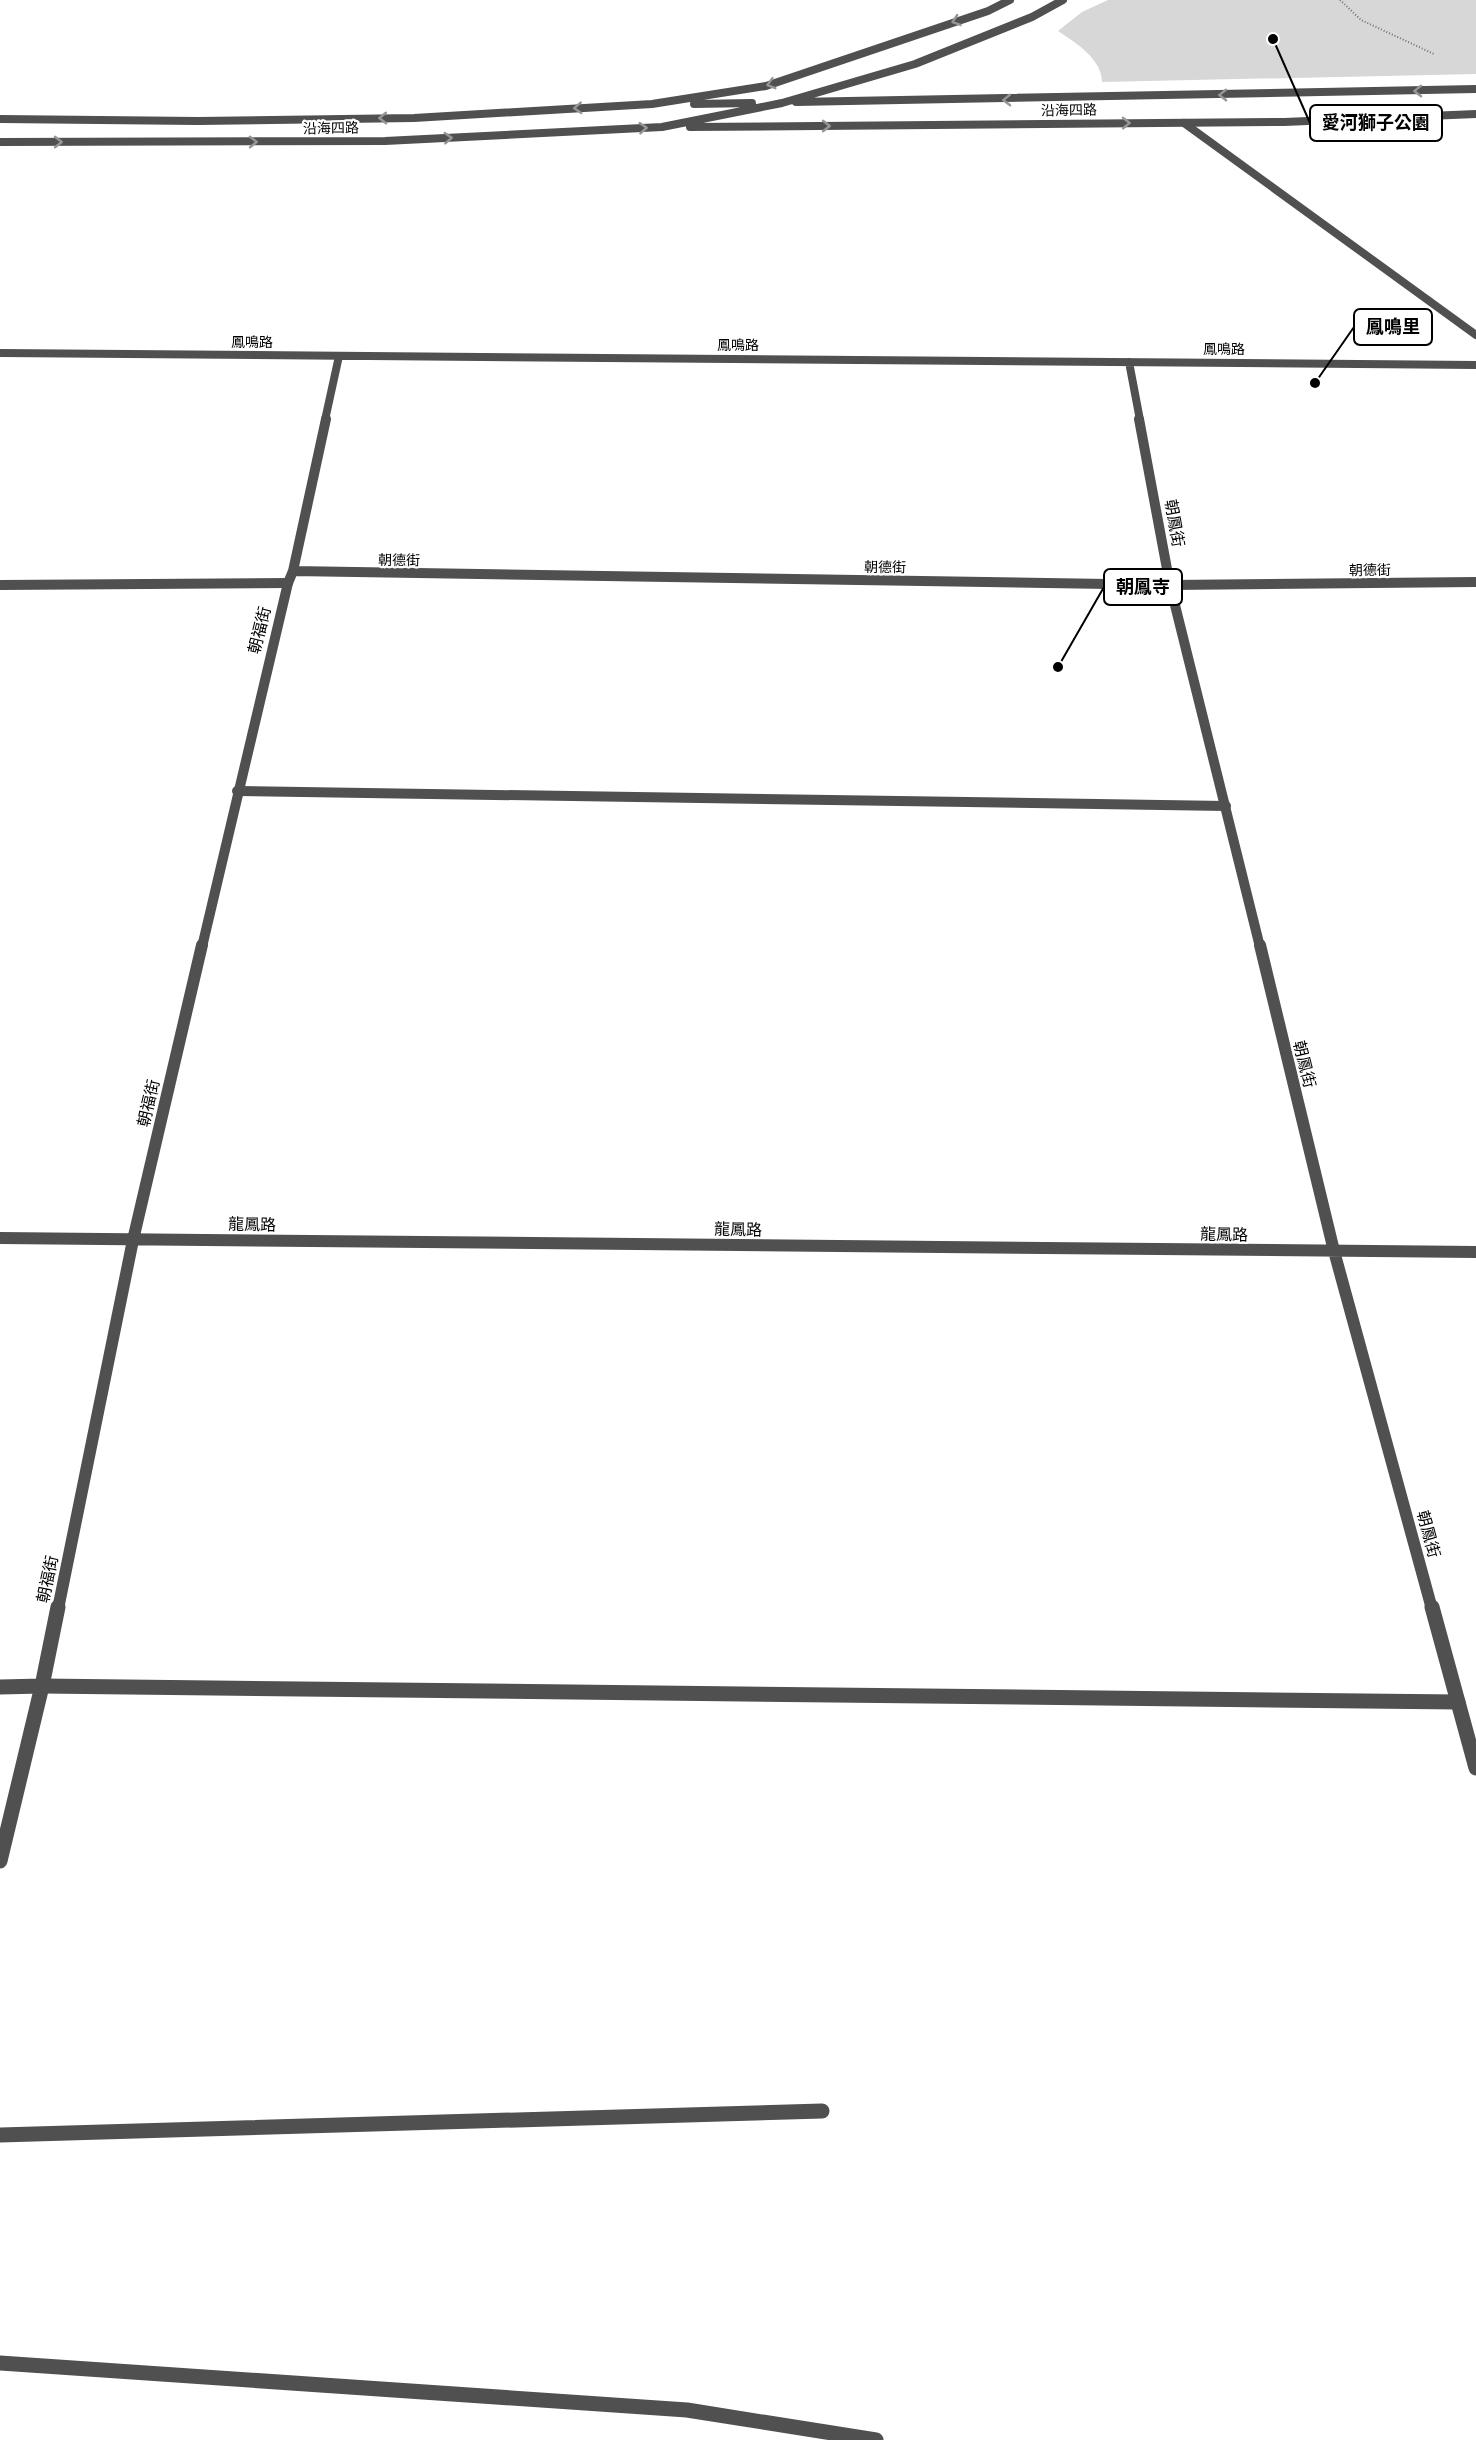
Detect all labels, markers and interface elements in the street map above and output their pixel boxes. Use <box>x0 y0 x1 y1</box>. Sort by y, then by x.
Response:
one-way arrow <box>951 14 962 27</box>
one-way arrow <box>766 77 777 89</box>
one-way arrow <box>1413 84 1422 97</box>
one-way arrow <box>1218 89 1227 101</box>
one-way arrow <box>1002 93 1011 106</box>
street label: 沿海四路 <box>1041 101 1097 119</box>
one-way arrow <box>573 102 582 115</box>
callout: 愛河獅子公園 <box>1310 105 1442 141</box>
text: 愛河獅子公園 <box>1322 111 1430 135</box>
one-way arrow <box>379 112 388 125</box>
one-way arrow <box>1121 117 1130 129</box>
street label: 沿海四路 <box>303 119 359 137</box>
one-way arrow <box>821 120 830 132</box>
one-way arrow <box>639 122 648 135</box>
one-way arrow <box>444 132 453 145</box>
one-way arrow <box>54 136 63 148</box>
one-way arrow <box>249 136 258 148</box>
callout: 鳳鳴里 <box>1354 309 1432 345</box>
text: 鳳鳴里 <box>1366 315 1420 339</box>
street label: 鳳鳴路 <box>231 333 273 351</box>
street label: 鳳鳴路 <box>717 336 759 354</box>
street label: 鳳鳴路 <box>1203 340 1245 358</box>
street label: 朝鳳街 <box>1160 498 1189 549</box>
street label: 朝德街 <box>378 551 420 569</box>
street label: 朝德街 <box>864 558 906 576</box>
street label: 朝德街 <box>1349 561 1391 579</box>
callout: 朝鳳寺 <box>1104 569 1182 605</box>
text: 朝鳳寺 <box>1116 575 1170 599</box>
street label: 朝福街 <box>243 604 275 656</box>
street label: 朝鳳街 <box>1289 1038 1321 1090</box>
street label: 朝福街 <box>133 1077 164 1129</box>
street label: 龍鳳路 <box>228 1214 276 1235</box>
street label: 龍鳳路 <box>714 1219 762 1240</box>
street label: 龍鳳路 <box>1200 1224 1248 1245</box>
street label: 朝鳳街 <box>1412 1508 1445 1560</box>
street label: 朝福街 <box>32 1553 63 1605</box>

